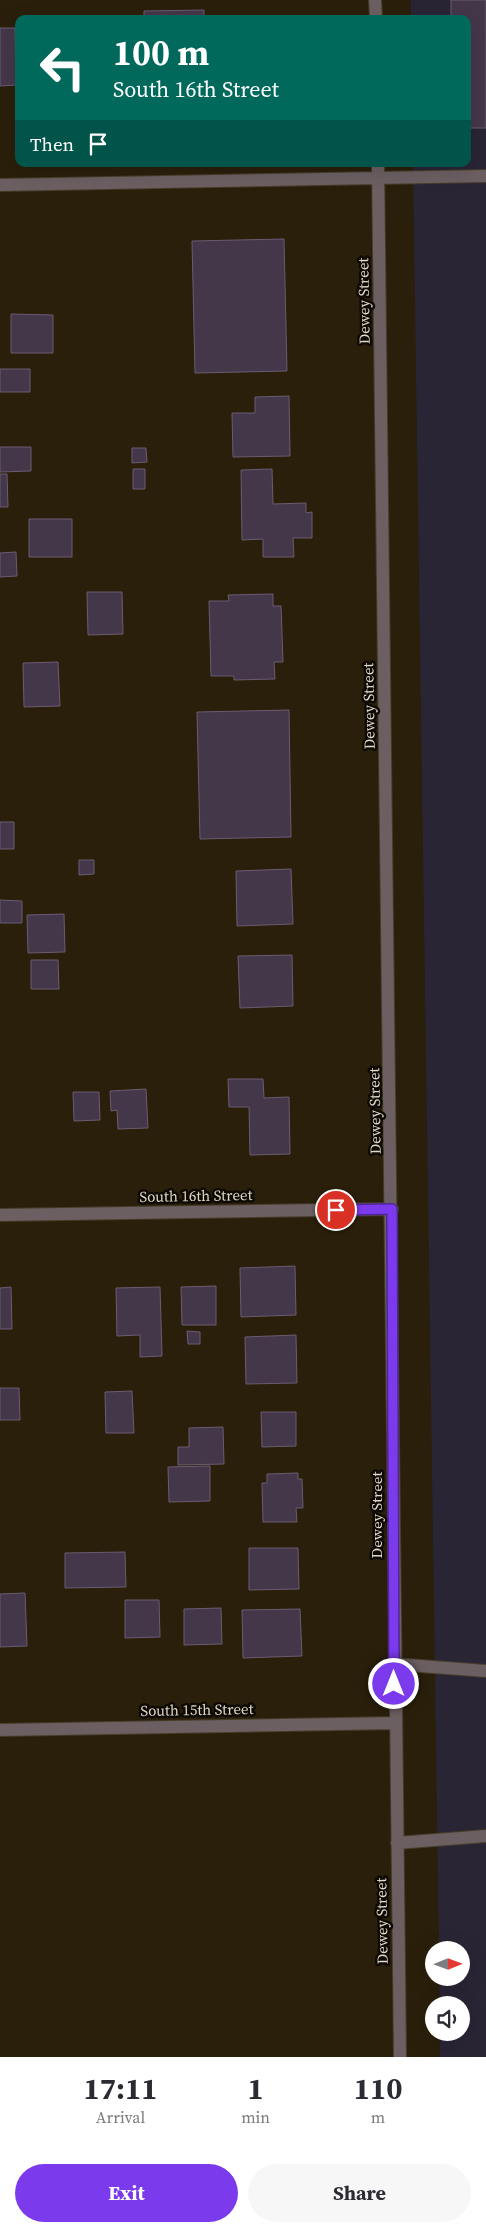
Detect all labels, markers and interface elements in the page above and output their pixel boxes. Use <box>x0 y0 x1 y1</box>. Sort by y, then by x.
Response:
text: 100 m <box>113 29 209 77</box>
icon: left <box>30 35 95 100</box>
text: South 16th Street <box>113 74 279 104</box>
icon: arrive <box>84 130 112 158</box>
text: Then <box>30 131 74 157</box>
street label: Dewey Street <box>352 257 375 345</box>
street label: Dewey Street <box>357 662 380 750</box>
street label: Dewey Street <box>363 1067 386 1155</box>
street label: South 16th Street <box>139 1184 253 1207</box>
pin <box>315 1189 357 1231</box>
icon: arrive <box>322 1196 350 1224</box>
street label: Dewey Street <box>366 1471 387 1558</box>
position arrow <box>367 1657 419 1709</box>
street label: South 15th Street <box>140 1698 254 1721</box>
street label: Dewey Street <box>370 1877 393 1965</box>
north arrow <box>425 1941 470 1986</box>
map controls <box>425 1941 470 2041</box>
button: sound <box>425 1996 470 2041</box>
text: 17:11 <box>84 2068 158 2109</box>
text: 1 <box>247 2068 264 2109</box>
text: 110 <box>354 2068 402 2109</box>
text: Arrival <box>96 2106 145 2128</box>
text: min <box>241 2106 270 2128</box>
text: m <box>371 2106 385 2128</box>
button: Exit <box>15 2164 238 2222</box>
button: Share <box>248 2164 471 2222</box>

